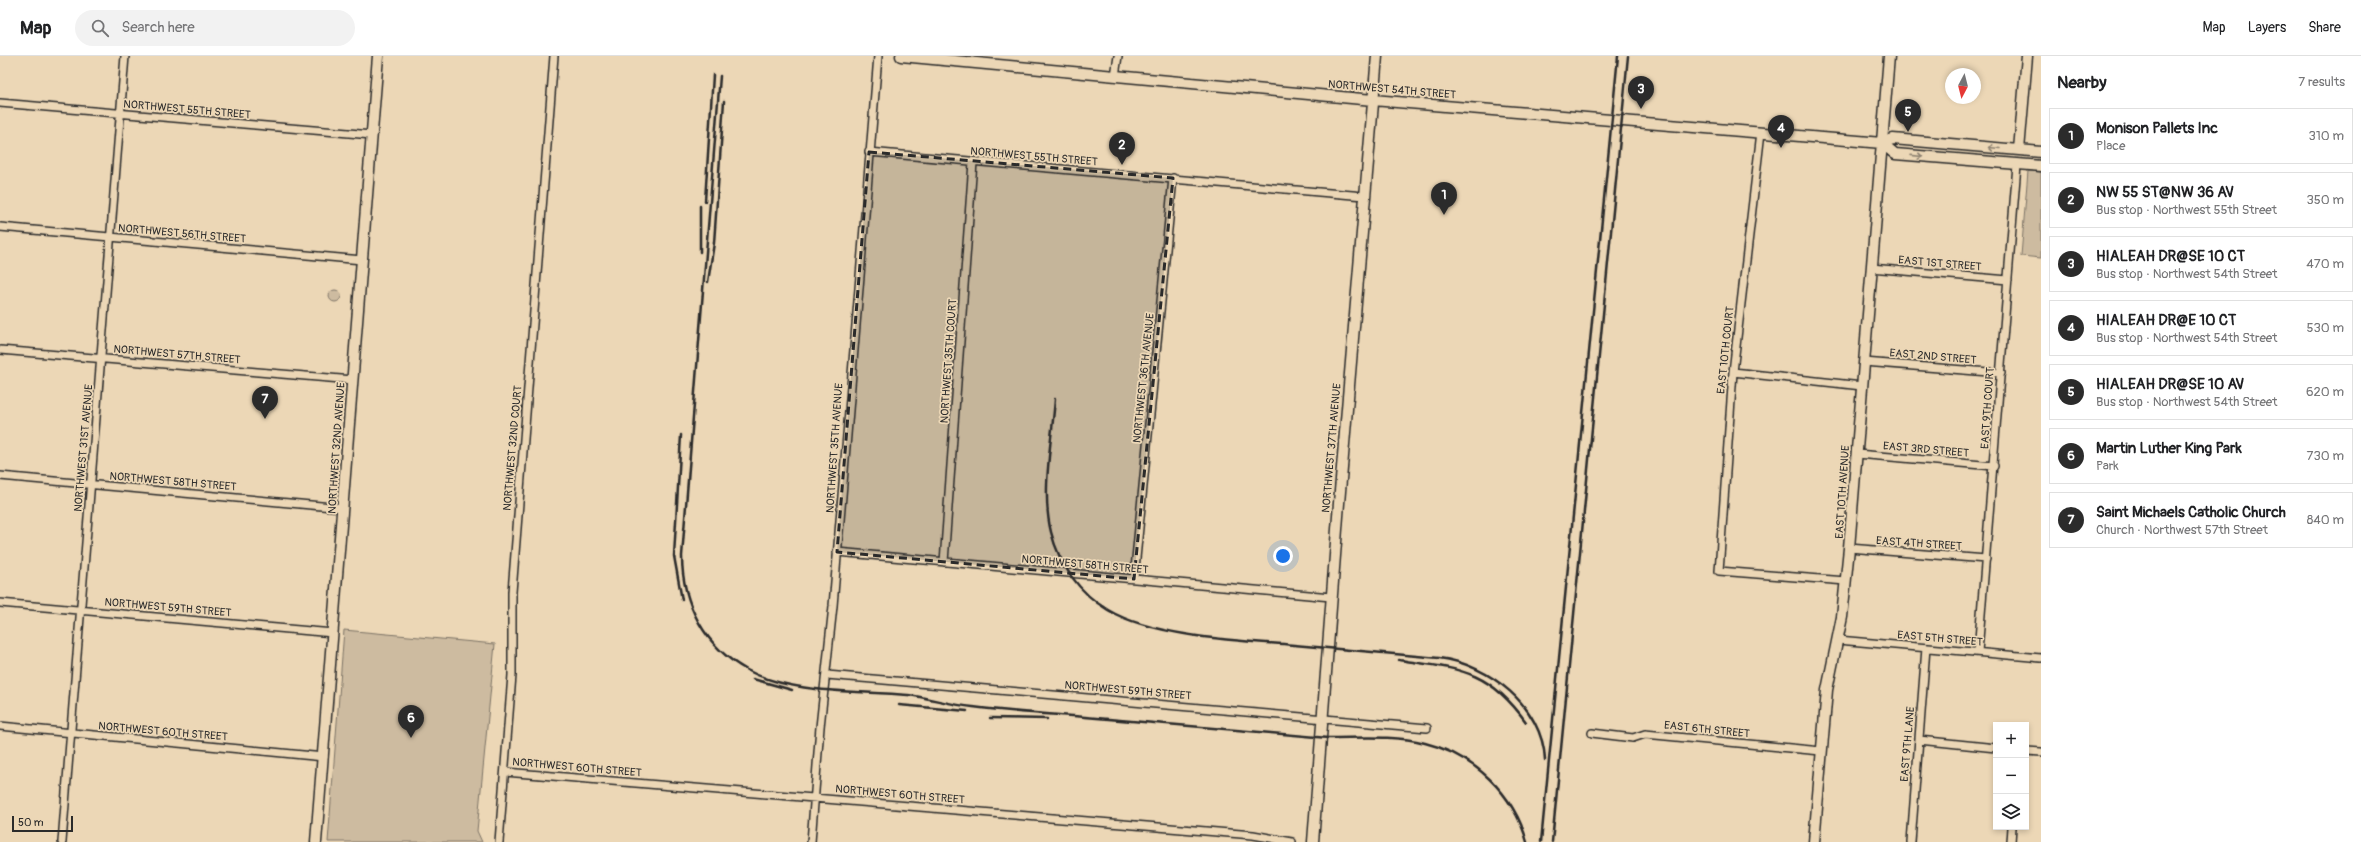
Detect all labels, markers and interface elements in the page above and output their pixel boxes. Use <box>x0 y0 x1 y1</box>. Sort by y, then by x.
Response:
search box <box>75 10 355 46</box>
text: Map <box>20 16 51 40</box>
icon: search <box>89 17 111 39</box>
text: Search here <box>121 18 195 37</box>
text: Map <box>2203 19 2226 36</box>
text: Layers <box>2248 19 2286 36</box>
text: Share <box>2308 19 2341 36</box>
north arrow <box>1945 68 1981 104</box>
text: Nearby <box>2057 72 2106 93</box>
text: 7 results <box>2298 74 2345 90</box>
pin: 3 <box>1628 76 1654 109</box>
street label: NORTHWEST 54TH STREET <box>1328 77 1456 102</box>
street label: NORTHWEST 55TH STREET <box>123 97 251 122</box>
pin: 5 <box>1895 99 1921 132</box>
pin: 4 <box>1768 115 1794 148</box>
text: Monison Pallets Inc <box>2096 119 2218 138</box>
text: 1 <box>2068 128 2074 144</box>
text: 310 m <box>2308 128 2344 144</box>
pin: 2 <box>1109 132 1135 165</box>
text: Place <box>2096 138 2125 154</box>
street label: NORTHWEST 55TH STREET <box>970 144 1098 169</box>
one-way arrow <box>1988 144 2001 152</box>
one-way arrow <box>1910 152 1923 160</box>
pin: 1 <box>1431 182 1457 215</box>
text: NW 55 ST@NW 36 AV <box>2096 183 2234 202</box>
text: 2 <box>2067 192 2075 208</box>
text: 350 m <box>2306 192 2344 208</box>
text: Bus stop · Northwest 55th Street <box>2096 202 2277 218</box>
street label: NORTHWEST 56TH STREET <box>118 221 246 246</box>
text: HIALEAH DR@SE 10 CT <box>2096 247 2245 266</box>
street label: EAST 1ST STREET <box>1898 253 1982 274</box>
text: 3 <box>2067 256 2075 272</box>
text: 470 m <box>2306 256 2344 272</box>
text: Bus stop · Northwest 54th Street <box>2096 266 2277 282</box>
street label: NORTHWEST 35TH COURT <box>938 298 959 424</box>
street label: EAST 10TH COURT <box>1714 306 1737 395</box>
text: HIALEAH DR@E 10 CT <box>2096 311 2236 330</box>
street label: NORTHWEST 36TH AVENUE <box>1130 312 1157 444</box>
text: 4 <box>2067 320 2075 336</box>
text: 530 m <box>2306 320 2344 336</box>
text: Bus stop · Northwest 54th Street <box>2096 330 2277 346</box>
street label: NORTHWEST 57TH STREET <box>113 342 241 367</box>
street label: EAST 2ND STREET <box>1889 346 1977 367</box>
street label: EAST 9TH COURT <box>1978 367 1997 449</box>
text: HIALEAH DR@SE 10 AV <box>2096 375 2244 394</box>
street label: NORTHWEST 32ND AVENUE <box>325 382 348 514</box>
street label: NORTHWEST 35TH AVENUE <box>823 382 846 513</box>
street label: NORTHWEST 37TH AVENUE <box>1319 382 1344 513</box>
street label: NORTHWEST 31ST AVENUE <box>71 383 96 512</box>
text: 5 <box>2067 384 2075 400</box>
text: 620 m <box>2306 384 2344 400</box>
street label: NORTHWEST 32ND COURT <box>501 385 524 511</box>
pin: 7 <box>252 386 278 419</box>
text: Bus stop · Northwest 54th Street <box>2096 394 2277 410</box>
street label: EAST 3RD STREET <box>1883 439 1969 460</box>
text: Martin Luther King Park <box>2096 439 2242 458</box>
street label: EAST 10TH AVENUE <box>1833 445 1852 539</box>
text: 6 <box>2067 448 2075 464</box>
text: 730 m <box>2307 448 2344 464</box>
text: Park <box>2096 458 2119 474</box>
street label: NORTHWEST 58TH STREET <box>109 469 237 494</box>
text: Saint Michaels Catholic Church <box>2096 503 2286 522</box>
text: 7 <box>2068 512 2074 528</box>
text: 840 m <box>2307 512 2344 528</box>
text: Church · Northwest 57th Street <box>2096 522 2268 538</box>
street label: EAST 4TH STREET <box>1876 534 1962 553</box>
your location <box>1273 546 1293 566</box>
street label: NORTHWEST 58TH STREET <box>1021 552 1149 577</box>
street label: NORTHWEST 59TH STREET <box>104 595 232 620</box>
street label: EAST 5TH STREET <box>1897 628 1983 649</box>
street label: NORTHWEST 59TH STREET <box>1064 678 1192 703</box>
pin: 6 <box>398 705 424 738</box>
street label: EAST 9TH LANE <box>1898 706 1917 782</box>
street label: NORTHWEST 60TH STREET <box>98 719 228 744</box>
street label: EAST 6TH STREET <box>1663 719 1750 740</box>
map controls <box>1993 722 2029 830</box>
button: + <box>1993 722 2029 758</box>
street label: NORTHWEST 60TH STREET <box>512 755 642 780</box>
button: − <box>1993 758 2029 794</box>
street label: NORTHWEST 60TH STREET <box>835 782 965 807</box>
button: layers <box>1993 794 2029 830</box>
scale bar <box>12 814 73 833</box>
text: 50 m <box>18 816 44 829</box>

